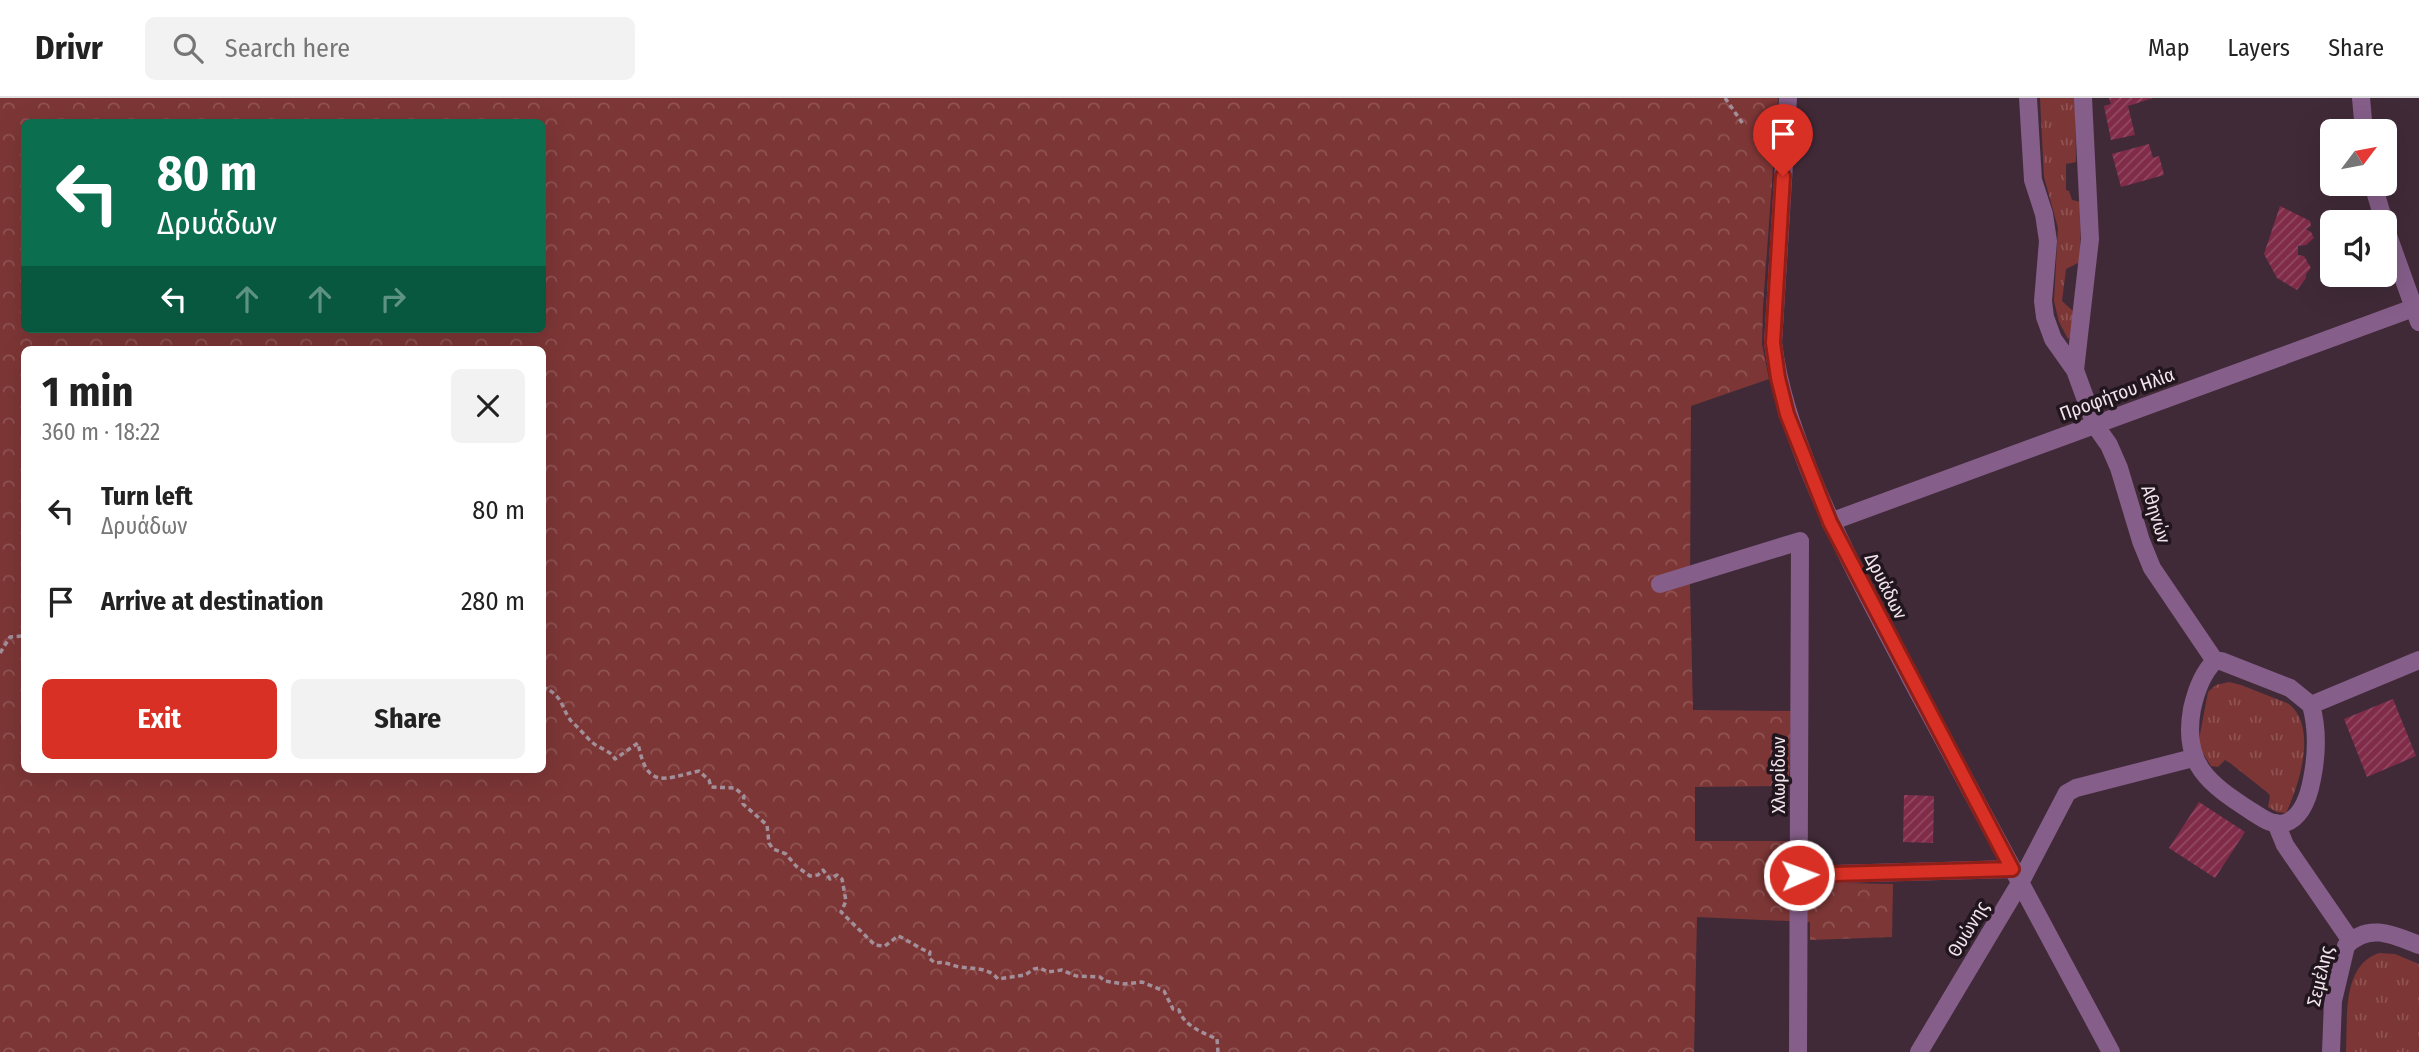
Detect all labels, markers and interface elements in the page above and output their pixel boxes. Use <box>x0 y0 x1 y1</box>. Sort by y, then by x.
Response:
search box <box>145 17 635 80</box>
text: Drivr <box>35 28 103 68</box>
icon: search <box>169 29 207 67</box>
text: Search here <box>225 33 350 64</box>
text: Map <box>2148 34 2190 62</box>
text: Layers <box>2228 34 2290 62</box>
text: Share <box>2328 34 2384 62</box>
pin <box>1753 104 1813 176</box>
icon: arrive <box>1764 115 1802 153</box>
north arrow <box>2320 119 2398 196</box>
map controls <box>2320 119 2397 287</box>
text: 80 m <box>157 144 257 203</box>
icon: left <box>42 147 133 238</box>
text: Δρυάδων <box>157 204 277 242</box>
button: sound <box>2320 210 2397 287</box>
icon: left <box>155 280 193 318</box>
icon: ahead <box>228 280 266 318</box>
icon: ahead <box>301 280 339 318</box>
icon: right <box>374 280 412 318</box>
street label: Προφήτου Ηλία <box>2056 363 2178 425</box>
text: 1 min <box>42 367 133 417</box>
button: close <box>451 369 525 443</box>
text: 360 m · 18:22 <box>42 418 160 446</box>
text: Turn left <box>101 481 193 512</box>
street label: Αθηνών <box>2136 482 2176 546</box>
icon: left <box>42 492 80 530</box>
text: 80 m <box>472 495 525 526</box>
text: Δρυάδων <box>101 512 187 540</box>
street label: Δρυάδων <box>1860 549 1913 624</box>
icon: arrive <box>42 583 80 621</box>
text: Arrive at destination <box>101 586 324 617</box>
text: 280 m <box>461 586 525 617</box>
button: Exit <box>42 679 277 759</box>
button: Share <box>291 679 525 759</box>
street label: Χλωρίδων <box>1767 736 1790 814</box>
position arrow <box>1762 838 1836 912</box>
street label: Θυώνης <box>1942 897 1994 961</box>
street label: Σεμέλης <box>2302 944 2338 1008</box>

